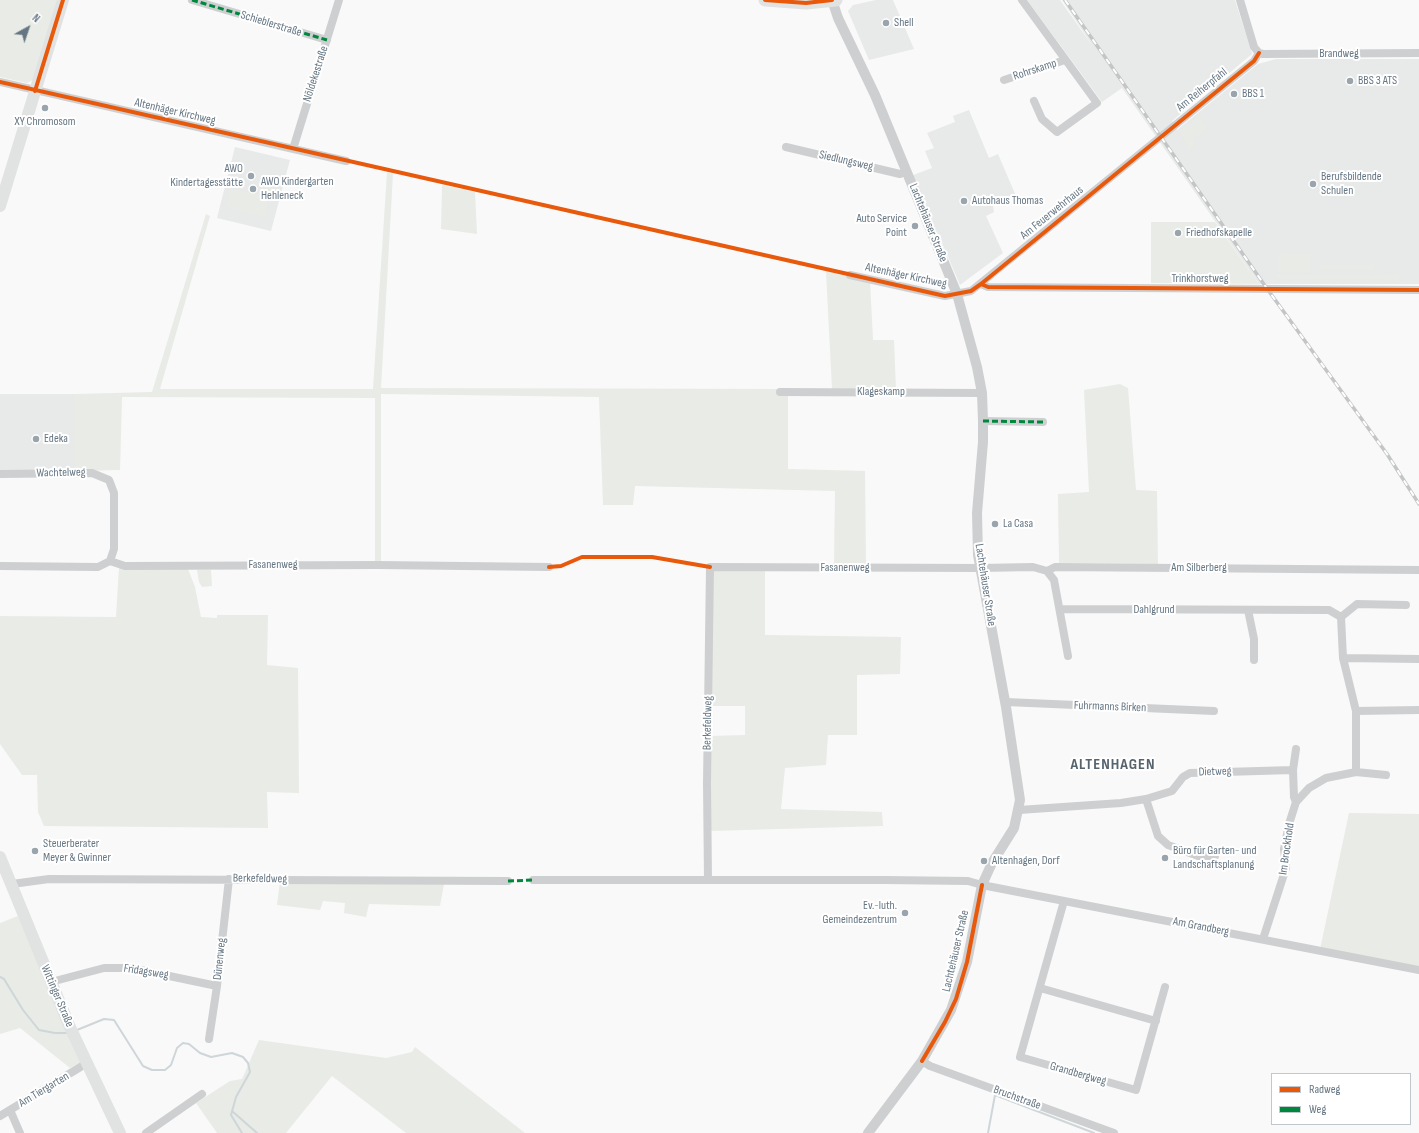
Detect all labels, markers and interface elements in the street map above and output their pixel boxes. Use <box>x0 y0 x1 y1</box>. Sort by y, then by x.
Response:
north arrow <box>8 8 48 48</box>
street label: Schieblerstraße <box>239 8 303 40</box>
text: N <box>30 12 42 25</box>
place label: Shell <box>894 16 914 30</box>
marker: Shell <box>881 18 891 28</box>
street label: Nöldekestraße <box>300 44 332 104</box>
street label: Brandweg <box>1319 47 1359 61</box>
street label: Rohrskamp <box>1011 56 1059 84</box>
street label: Am Reiherpfahl <box>1174 65 1230 115</box>
place label: BBS 3 ATS <box>1358 74 1397 88</box>
marker: BBS 3 ATS <box>1345 76 1355 86</box>
place label: BBS 1 <box>1242 87 1264 101</box>
marker: BBS 1 <box>1229 89 1239 99</box>
street label: Altenhäger Kirchweg <box>133 96 217 128</box>
marker: XY Chromosom <box>40 103 50 113</box>
place label: XY Chromosom <box>15 115 75 129</box>
street label: Siedlungsweg <box>818 148 874 174</box>
place label: AWO Kindertagesstätte <box>170 162 243 190</box>
place label: Berufsbildende Schulen <box>1321 170 1382 198</box>
marker: AWO Kindertagesstätte <box>246 171 256 181</box>
place label: AWO Kindergarten Hehleneck <box>261 175 334 203</box>
marker: Berufsbildende Schulen <box>1308 179 1318 189</box>
street label: Lachtehäuser Straße <box>906 182 950 264</box>
street label: Am Feuerwehrhaus <box>1018 183 1086 243</box>
marker: AWO Kindergarten Hehleneck <box>248 184 258 194</box>
place label: Autohaus Thomas <box>972 194 1043 208</box>
marker: Autohaus Thomas <box>959 196 969 206</box>
place label: Auto Service Point <box>856 212 907 240</box>
marker: Auto Service Point <box>910 221 920 231</box>
place label: Friedhofskapelle <box>1186 226 1252 240</box>
marker: Friedhofskapelle <box>1173 228 1183 238</box>
street label: Altenhäger Kirchweg <box>864 260 948 292</box>
street label: Trinkhorstweg <box>1171 272 1229 286</box>
street label: Klageskamp <box>857 385 905 399</box>
place label: Edeka <box>44 432 68 446</box>
marker: Edeka <box>31 434 41 444</box>
street label: Wachtelweg <box>36 465 86 481</box>
place label: La Casa <box>1003 517 1033 531</box>
marker: La Casa <box>990 519 1000 529</box>
street label: Lachtehäuser Straße <box>971 543 999 627</box>
street label: Fasanenweg <box>248 558 298 572</box>
street label: Fasanenweg <box>820 561 870 575</box>
street label: Am Silberberg <box>1171 561 1227 575</box>
street label: Dahlgrund <box>1133 603 1175 617</box>
street label: Berkefeldweg <box>700 696 716 750</box>
street label: Fuhrmanns Birken <box>1074 699 1146 715</box>
district label: ALTENHAGEN <box>1070 755 1156 775</box>
street label: Dietweg <box>1198 764 1232 780</box>
street label: Im Brockhold <box>1276 822 1298 876</box>
place label: Steuerberater Meyer & Gwinner <box>43 837 111 865</box>
place label: Büro für Garten- und Landschaftsplanung <box>1173 844 1256 872</box>
marker: Steuerberater Meyer & Gwinner <box>30 846 40 856</box>
marker: Büro für Garten- und Landschaftsplanung <box>1160 853 1170 863</box>
place label: Altenhagen, Dorf <box>992 854 1060 868</box>
marker: Altenhagen, Dorf <box>979 856 989 866</box>
street label: Berkefeldweg <box>233 871 287 887</box>
place label: Ev.-luth. Gemeindezentrum <box>822 899 897 927</box>
marker: Ev.-luth. Gemeindezentrum <box>900 908 910 918</box>
street label: Lachtehäuser Straße <box>940 909 972 993</box>
street label: Am Grandberg <box>1172 915 1230 939</box>
street label: Dünenweg <box>211 937 229 981</box>
street label: Fridagsweg <box>123 961 169 983</box>
street label: Wittinger Straße <box>37 963 77 1029</box>
street label: Grandbergweg <box>1048 1059 1108 1089</box>
street label: Am Tiergarten <box>16 1069 72 1111</box>
legend <box>1271 1073 1411 1125</box>
text: Radweg <box>1309 1082 1340 1097</box>
street label: Bruchstraße <box>991 1083 1043 1113</box>
text: Weg <box>1309 1102 1326 1117</box>

